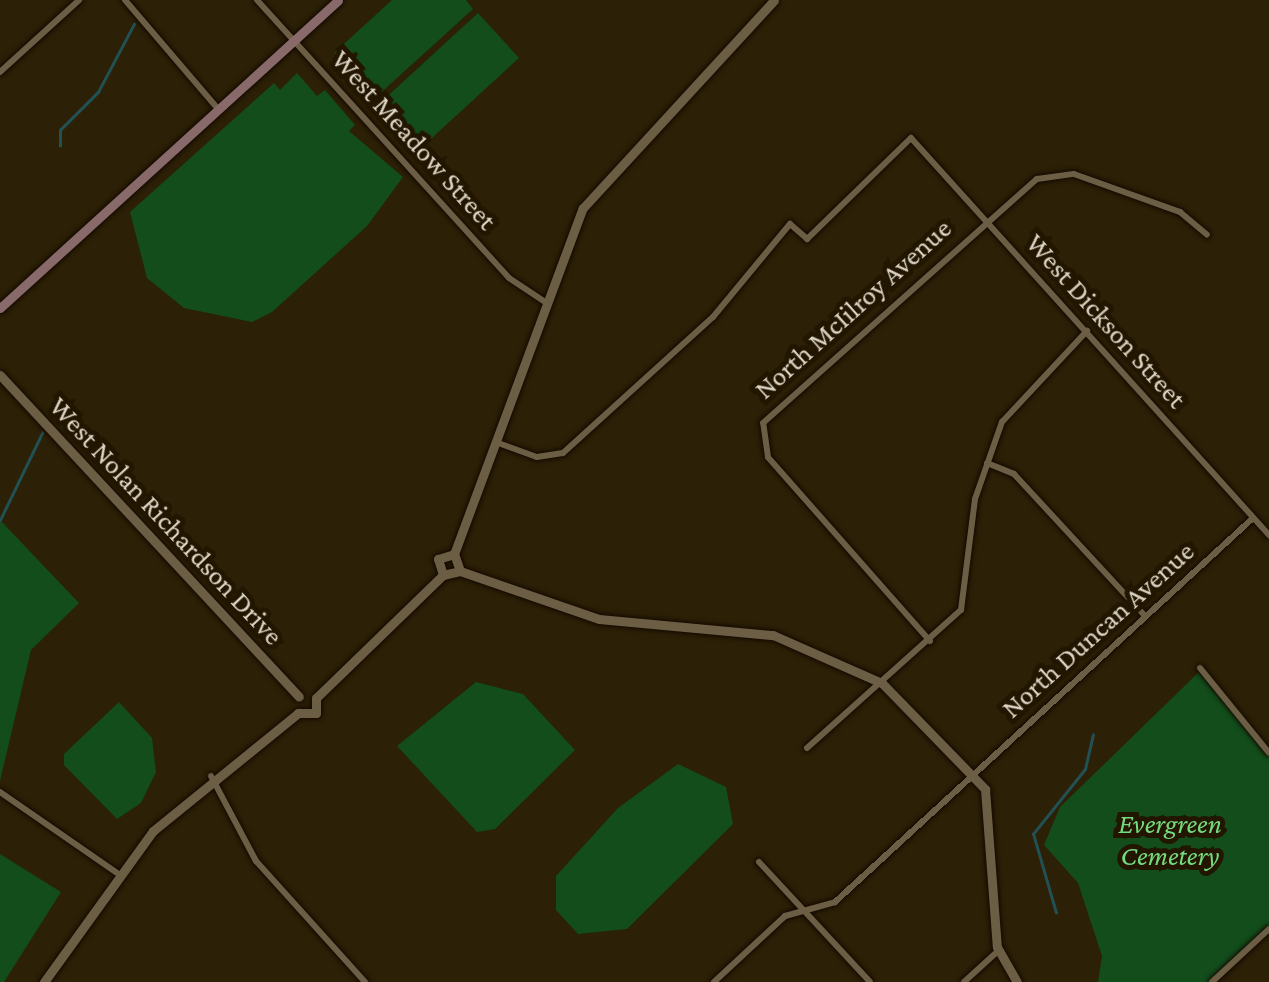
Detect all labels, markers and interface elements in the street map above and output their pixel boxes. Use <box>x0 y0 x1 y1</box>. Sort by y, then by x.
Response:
street label: West Meadow Street <box>324 43 504 237</box>
street label: North McIilroy Avenue <box>748 212 958 406</box>
street label: West Dickson Street <box>1019 227 1193 415</box>
street label: West Nolan Richardson Drive <box>42 390 290 652</box>
street label: North Duncan Avenue <box>995 535 1201 725</box>
park label: Evergreen Cemetery <box>1118 807 1222 873</box>

